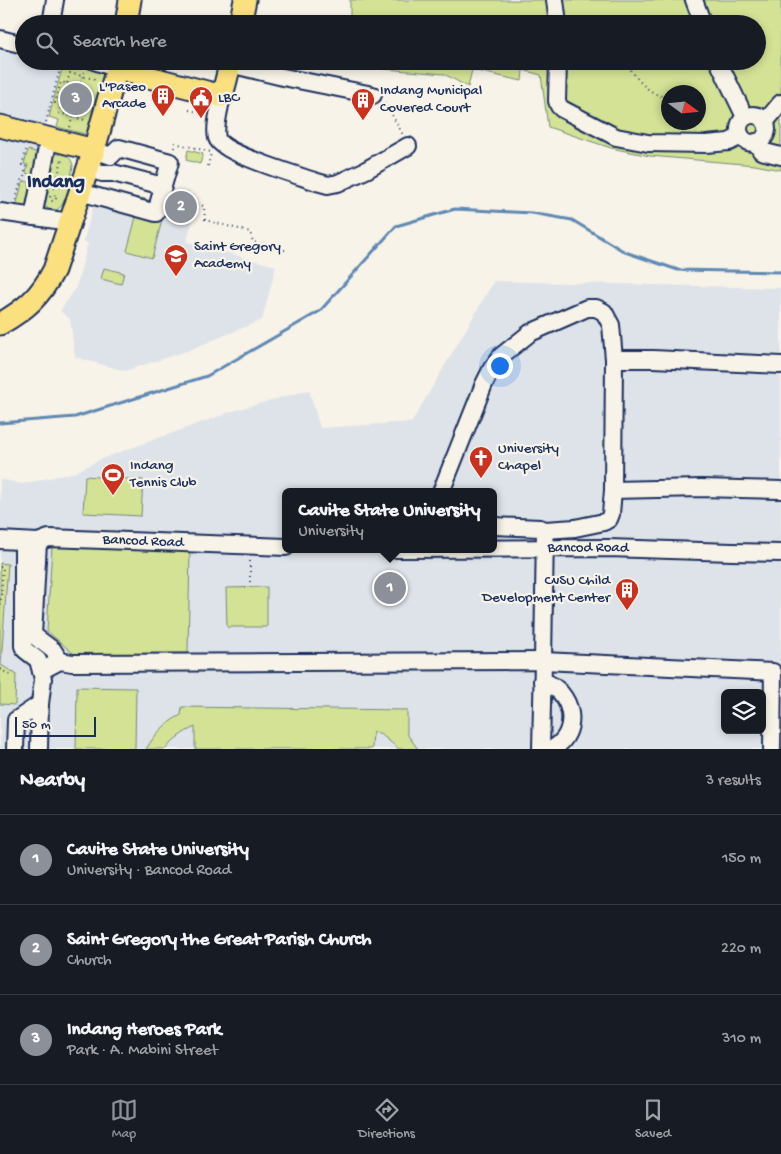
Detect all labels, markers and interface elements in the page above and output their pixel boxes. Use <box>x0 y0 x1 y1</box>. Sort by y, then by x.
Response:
search box <box>15 15 766 70</box>
icon: search <box>33 29 61 57</box>
text: Search here <box>73 31 167 54</box>
place label: L'Paseo Arcade <box>99 78 146 113</box>
pin: 3 <box>60 80 92 118</box>
place label: Indang Municipal Covered Court <box>380 82 482 117</box>
building icon: L'Paseo Arcade <box>150 83 176 117</box>
public building icon: LBC <box>188 85 214 119</box>
north arrow <box>661 85 706 130</box>
building icon: Indang Municipal Covered Court <box>350 87 376 121</box>
place label: LBC <box>218 89 240 107</box>
district label: Indang <box>27 172 85 195</box>
pin: 2 <box>165 188 197 226</box>
place label: Saint Gregory Academy <box>194 238 281 273</box>
school or university icon: Saint Gregory Academy <box>163 243 189 277</box>
your location <box>487 353 513 379</box>
place label: University Chapel <box>498 440 560 475</box>
church icon: University Chapel <box>468 445 494 479</box>
place label: Indang Tennis Club <box>129 457 197 492</box>
sports icon: Indang Tennis Club <box>100 462 126 496</box>
popup <box>282 488 497 553</box>
text: Cavite State University <box>299 500 480 523</box>
text: University <box>299 523 364 542</box>
street label: Bancod Road <box>101 531 185 552</box>
street label: Bancod Road <box>546 539 630 558</box>
pin: 1 <box>374 569 406 607</box>
place label: CvSU Child Development Center <box>481 572 612 607</box>
building icon: CvSU Child Development Center <box>614 577 640 611</box>
map controls <box>721 689 766 734</box>
button: layers <box>721 689 766 734</box>
scale bar <box>15 714 96 737</box>
text: 50 m <box>22 717 51 734</box>
text: Nearby <box>20 769 85 794</box>
text: 3 results <box>706 772 761 791</box>
text: Cavite State University <box>67 839 249 862</box>
text: 1 <box>33 850 39 869</box>
text: 150 m <box>722 850 761 869</box>
text: University · Bancod Road <box>67 862 231 881</box>
text: Saint Gregory the Great Parish Church <box>67 929 372 952</box>
text: 2 <box>32 940 40 959</box>
text: 220 m <box>721 940 761 959</box>
text: Church <box>67 952 111 971</box>
text: Indang Heroes Park <box>67 1019 221 1042</box>
text: 3 <box>32 1030 40 1049</box>
text: 310 m <box>722 1030 761 1049</box>
text: Park · A. Mabini Street <box>67 1042 218 1061</box>
tab: Map <box>110 1096 138 1143</box>
tab: Directions <box>358 1096 415 1143</box>
tab: Saved <box>635 1096 671 1143</box>

